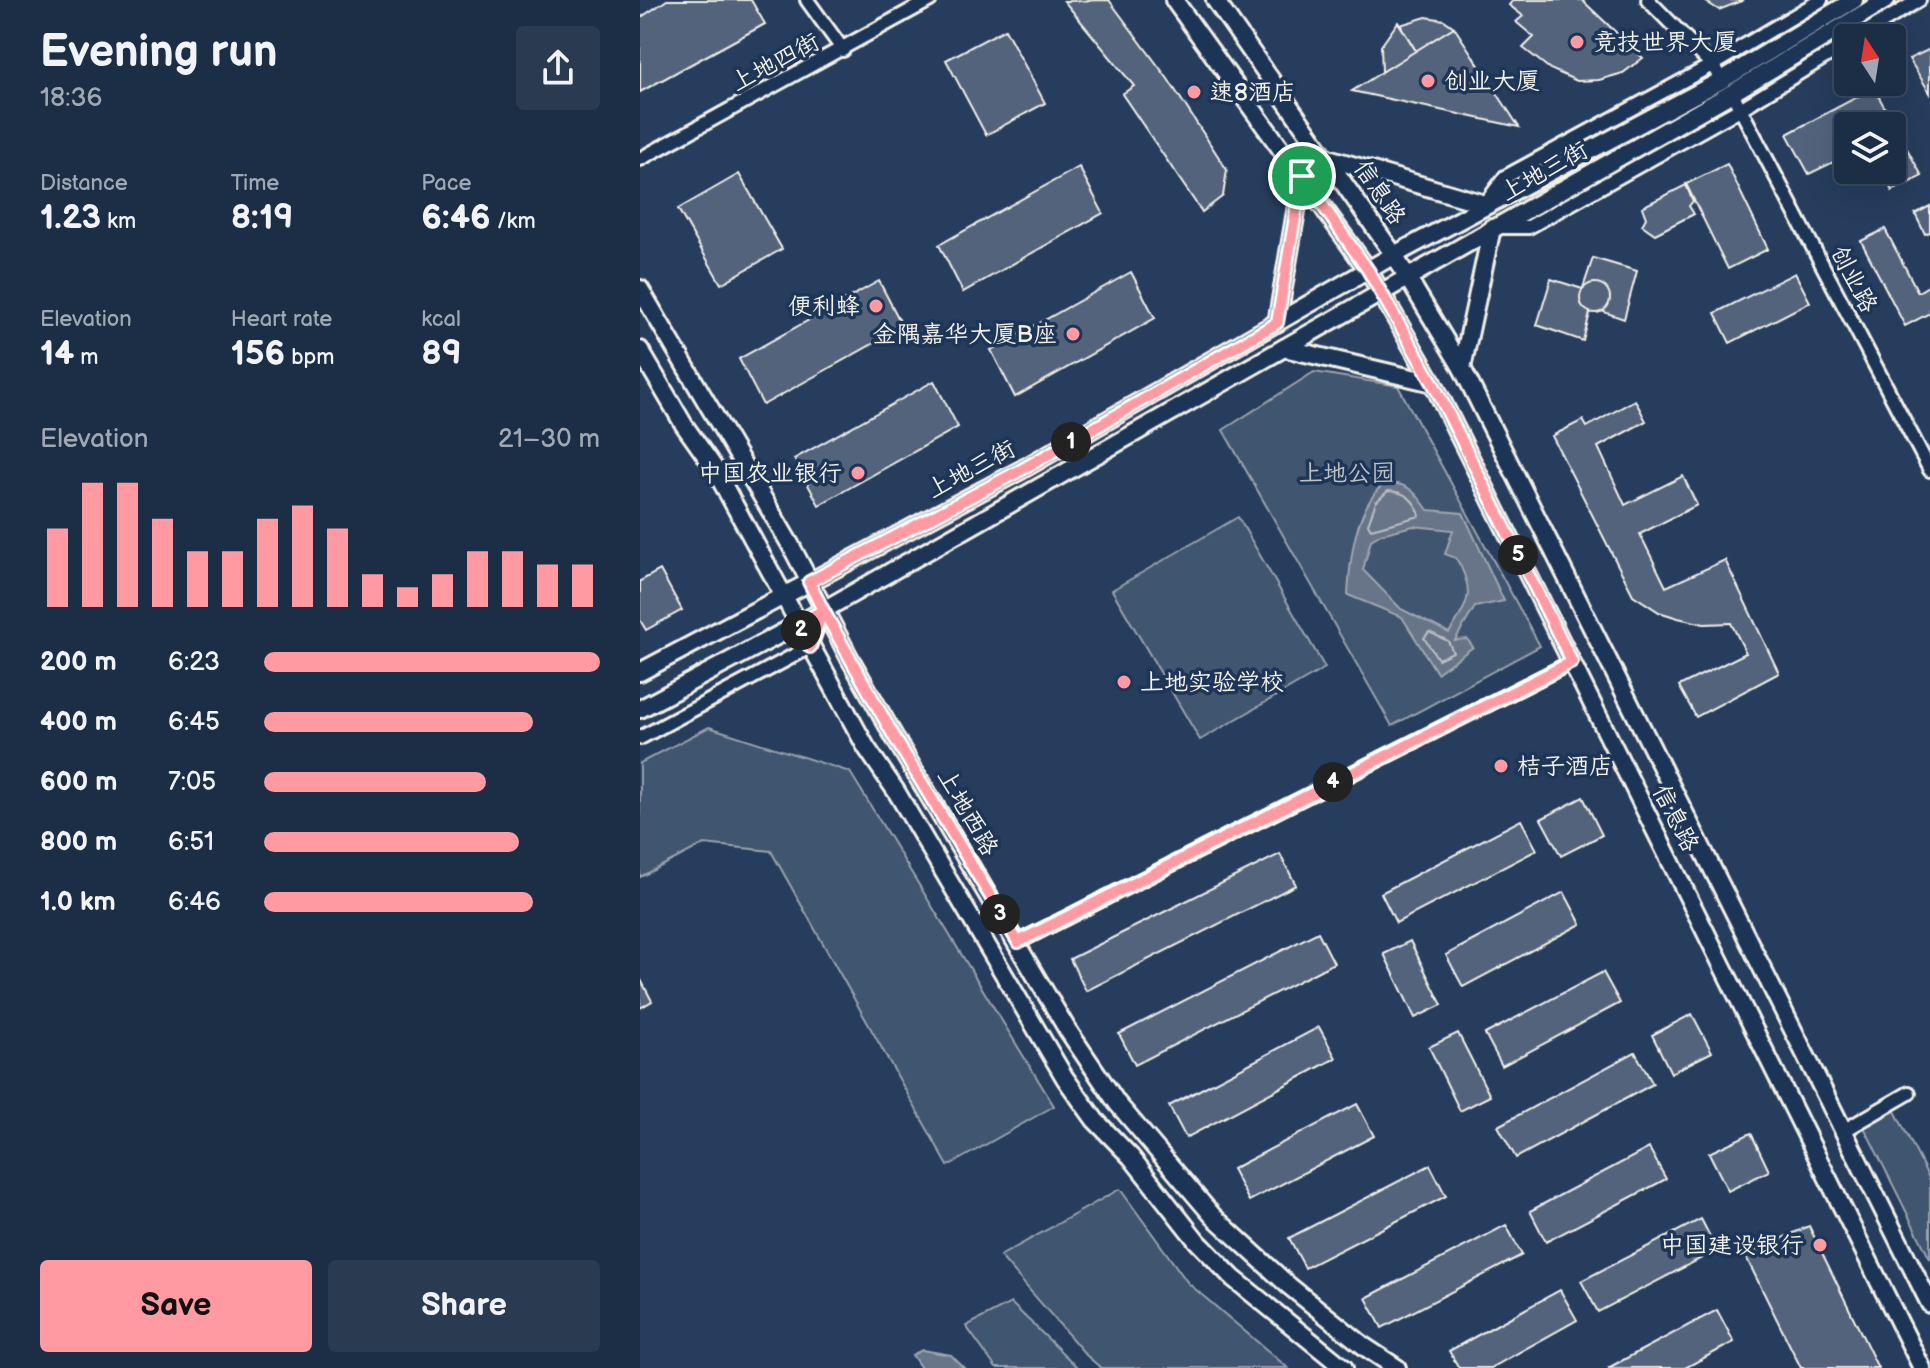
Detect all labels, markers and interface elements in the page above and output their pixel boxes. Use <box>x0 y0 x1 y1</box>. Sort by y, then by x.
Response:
north arrow <box>1834 24 1906 96</box>
map controls <box>1834 24 1906 184</box>
text: Evening run <box>40 26 277 79</box>
button: share <box>516 26 600 110</box>
street label: 上地四街 <box>726 27 824 98</box>
place label: 竞技世界大厦 <box>1593 28 1737 57</box>
marker: 竞技世界大厦 <box>1568 33 1586 51</box>
place label: 创业大厦 <box>1444 67 1540 96</box>
marker: 创业大厦 <box>1419 72 1437 90</box>
place label: 速8酒店 <box>1210 78 1296 107</box>
text: 18:36 <box>40 83 102 114</box>
marker: 速8酒店 <box>1185 83 1203 101</box>
button: layers <box>1834 112 1906 184</box>
street label: 上地三街 <box>1495 135 1593 207</box>
pin <box>1268 142 1336 210</box>
icon: arrive <box>1280 154 1324 198</box>
street label: 信息路 <box>1347 154 1412 230</box>
text: Distance <box>40 170 128 197</box>
text: Time <box>231 170 279 197</box>
text: Pace <box>421 170 472 197</box>
text: 1.23 <box>40 197 101 238</box>
text: 8:19 <box>231 197 294 238</box>
text: 6:46 <box>421 197 491 238</box>
text: km <box>101 208 136 235</box>
text: /km <box>491 208 536 235</box>
street label: 创业路 <box>1824 241 1883 318</box>
place label: 便利蜂 <box>788 292 860 321</box>
marker: 便利蜂 <box>867 297 885 315</box>
text: Elevation <box>40 306 132 333</box>
text: Heart rate <box>231 306 332 333</box>
text: kcal <box>421 306 461 333</box>
place label: 金隅嘉华大厦B座 <box>873 320 1057 349</box>
marker: 金隅嘉华大厦B座 <box>1064 325 1082 343</box>
text: 14 <box>40 333 74 374</box>
text: 156 <box>231 333 285 374</box>
text: 89 <box>421 333 462 374</box>
text: m <box>74 344 98 371</box>
text: bpm <box>285 344 334 371</box>
pin: 1 <box>1051 422 1091 462</box>
text: Elevation <box>40 424 148 455</box>
text: 21–30 m <box>498 424 600 455</box>
text: 1 <box>1066 428 1076 455</box>
street label: 上地三街 <box>922 434 1020 505</box>
place label: 中国农业银行 <box>698 459 842 488</box>
park label: 上地公园 <box>1299 459 1395 488</box>
marker: 中国农业银行 <box>849 464 867 482</box>
pin: 5 <box>1498 535 1538 575</box>
text: 5 <box>1512 541 1524 568</box>
pin: 2 <box>781 610 821 650</box>
text: 2 <box>794 616 808 643</box>
text: 200 m <box>40 647 117 678</box>
text: 6:23 <box>168 647 220 678</box>
place label: 上地实验学校 <box>1140 668 1284 697</box>
marker: 上地实验学校 <box>1115 673 1133 691</box>
text: 400 m <box>40 707 117 738</box>
text: 6:45 <box>168 707 220 738</box>
place label: 桔子酒店 <box>1517 752 1613 781</box>
marker: 桔子酒店 <box>1492 757 1510 775</box>
pin: 4 <box>1313 762 1353 802</box>
street label: 上地西路 <box>931 763 1004 861</box>
text: 600 m <box>40 767 117 798</box>
text: 7:05 <box>168 767 216 798</box>
text: 4 <box>1327 768 1339 795</box>
street label: 信息路 <box>1646 780 1705 857</box>
text: 800 m <box>40 827 117 858</box>
text: 6:51 <box>168 827 214 858</box>
text: 1.0 km <box>40 887 116 918</box>
text: 6:46 <box>168 887 221 918</box>
pin: 3 <box>980 894 1020 934</box>
text: 3 <box>994 900 1006 927</box>
place label: 中国建设银行 <box>1660 1231 1804 1260</box>
marker: 中国建设银行 <box>1811 1236 1829 1254</box>
button: Save <box>40 1260 312 1352</box>
button: Share <box>328 1260 600 1352</box>

